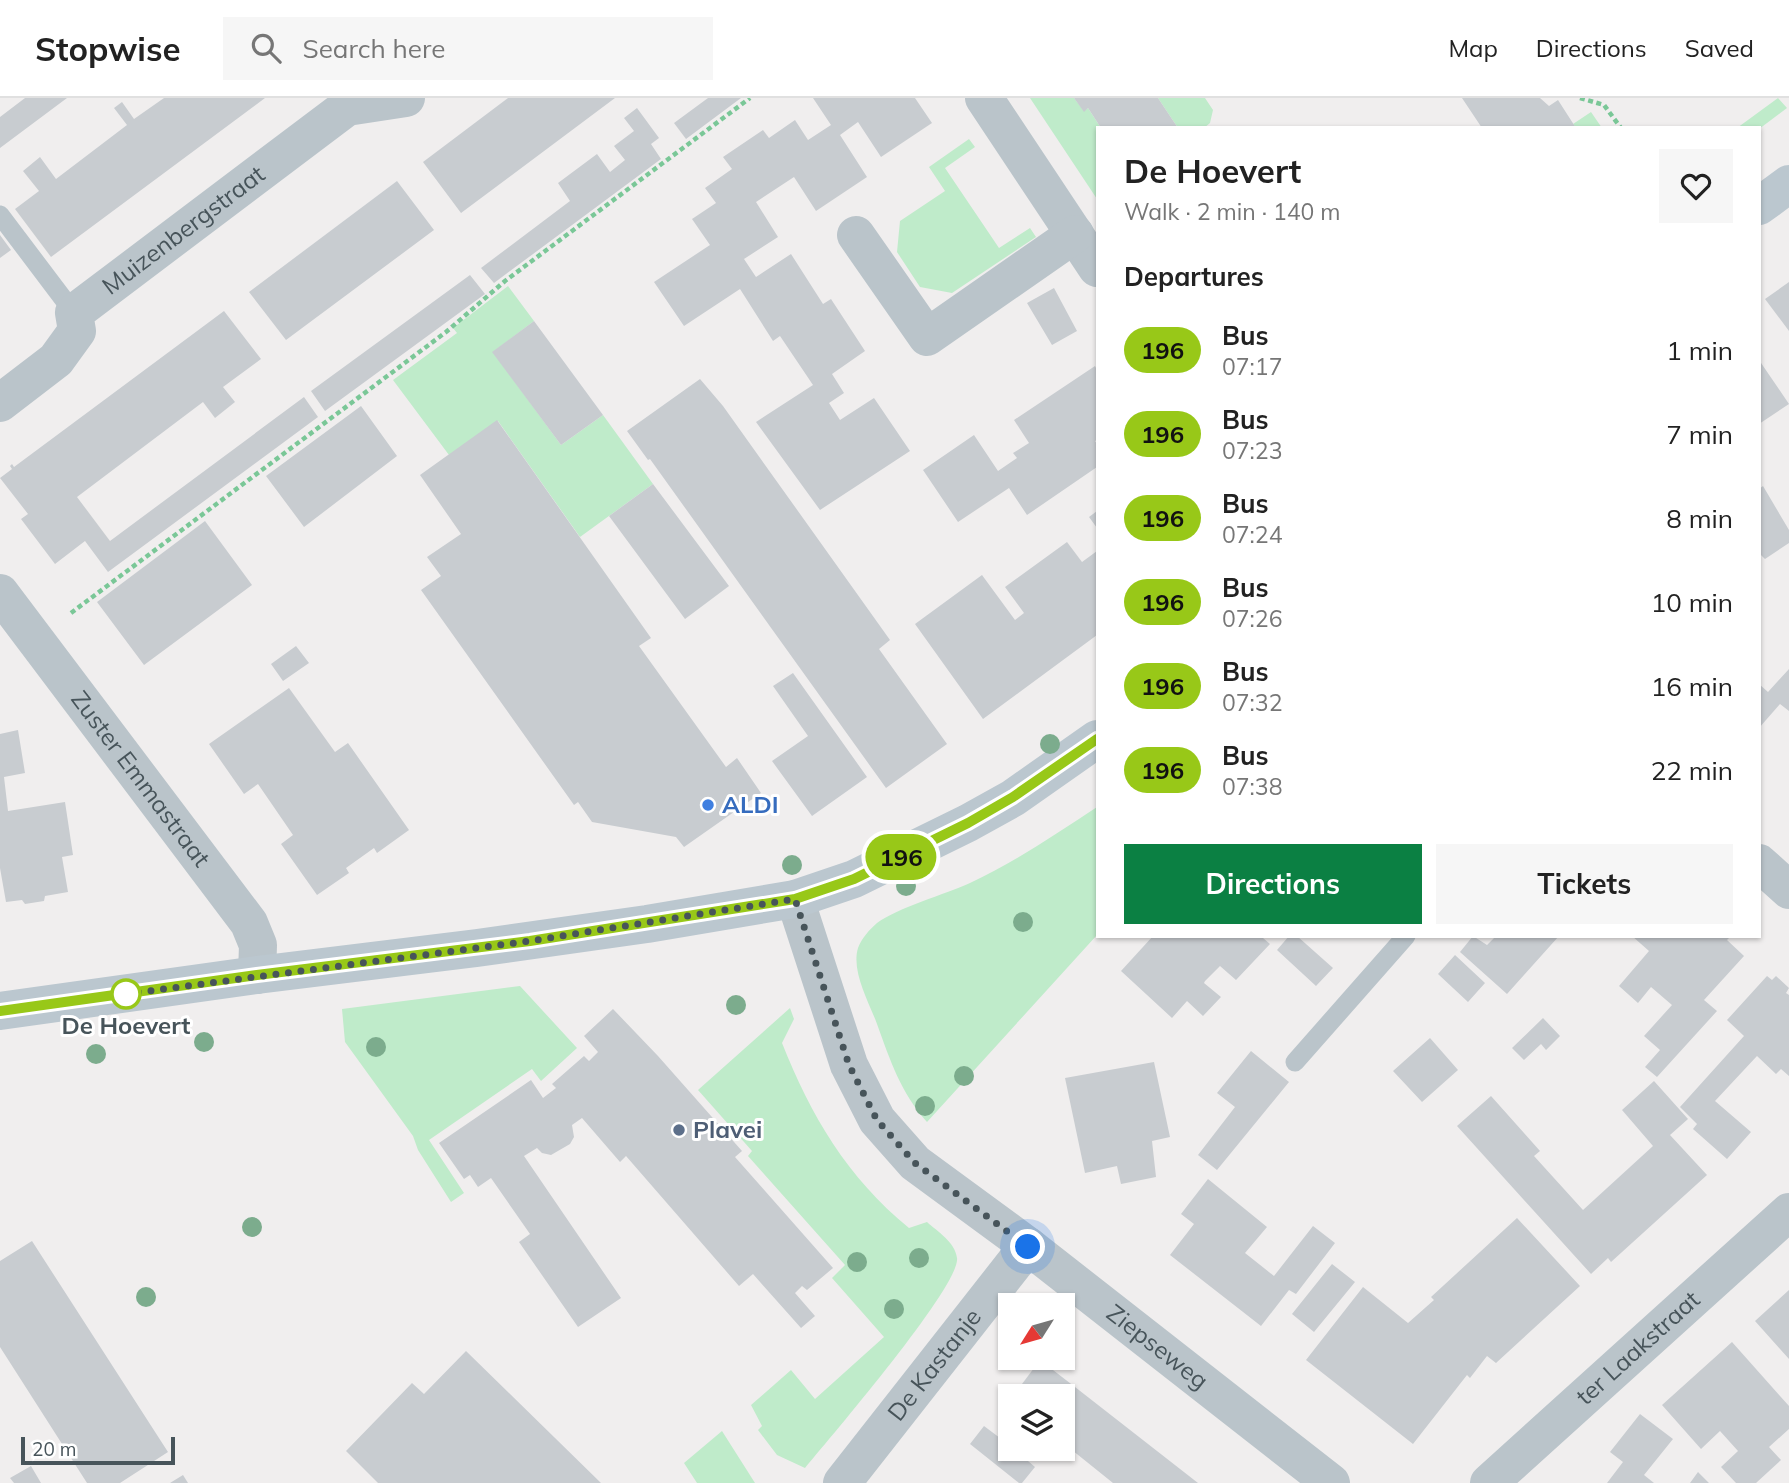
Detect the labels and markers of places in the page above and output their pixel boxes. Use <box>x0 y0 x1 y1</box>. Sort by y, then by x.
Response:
place label: ALDI <box>722 789 779 819</box>
marker: ALDI <box>700 797 716 813</box>
marker: De Hoevert <box>111 979 141 1009</box>
place label: De Hoevert <box>62 1010 190 1040</box>
place label: Plavei <box>693 1114 762 1144</box>
marker: Plavei <box>671 1122 687 1138</box>

